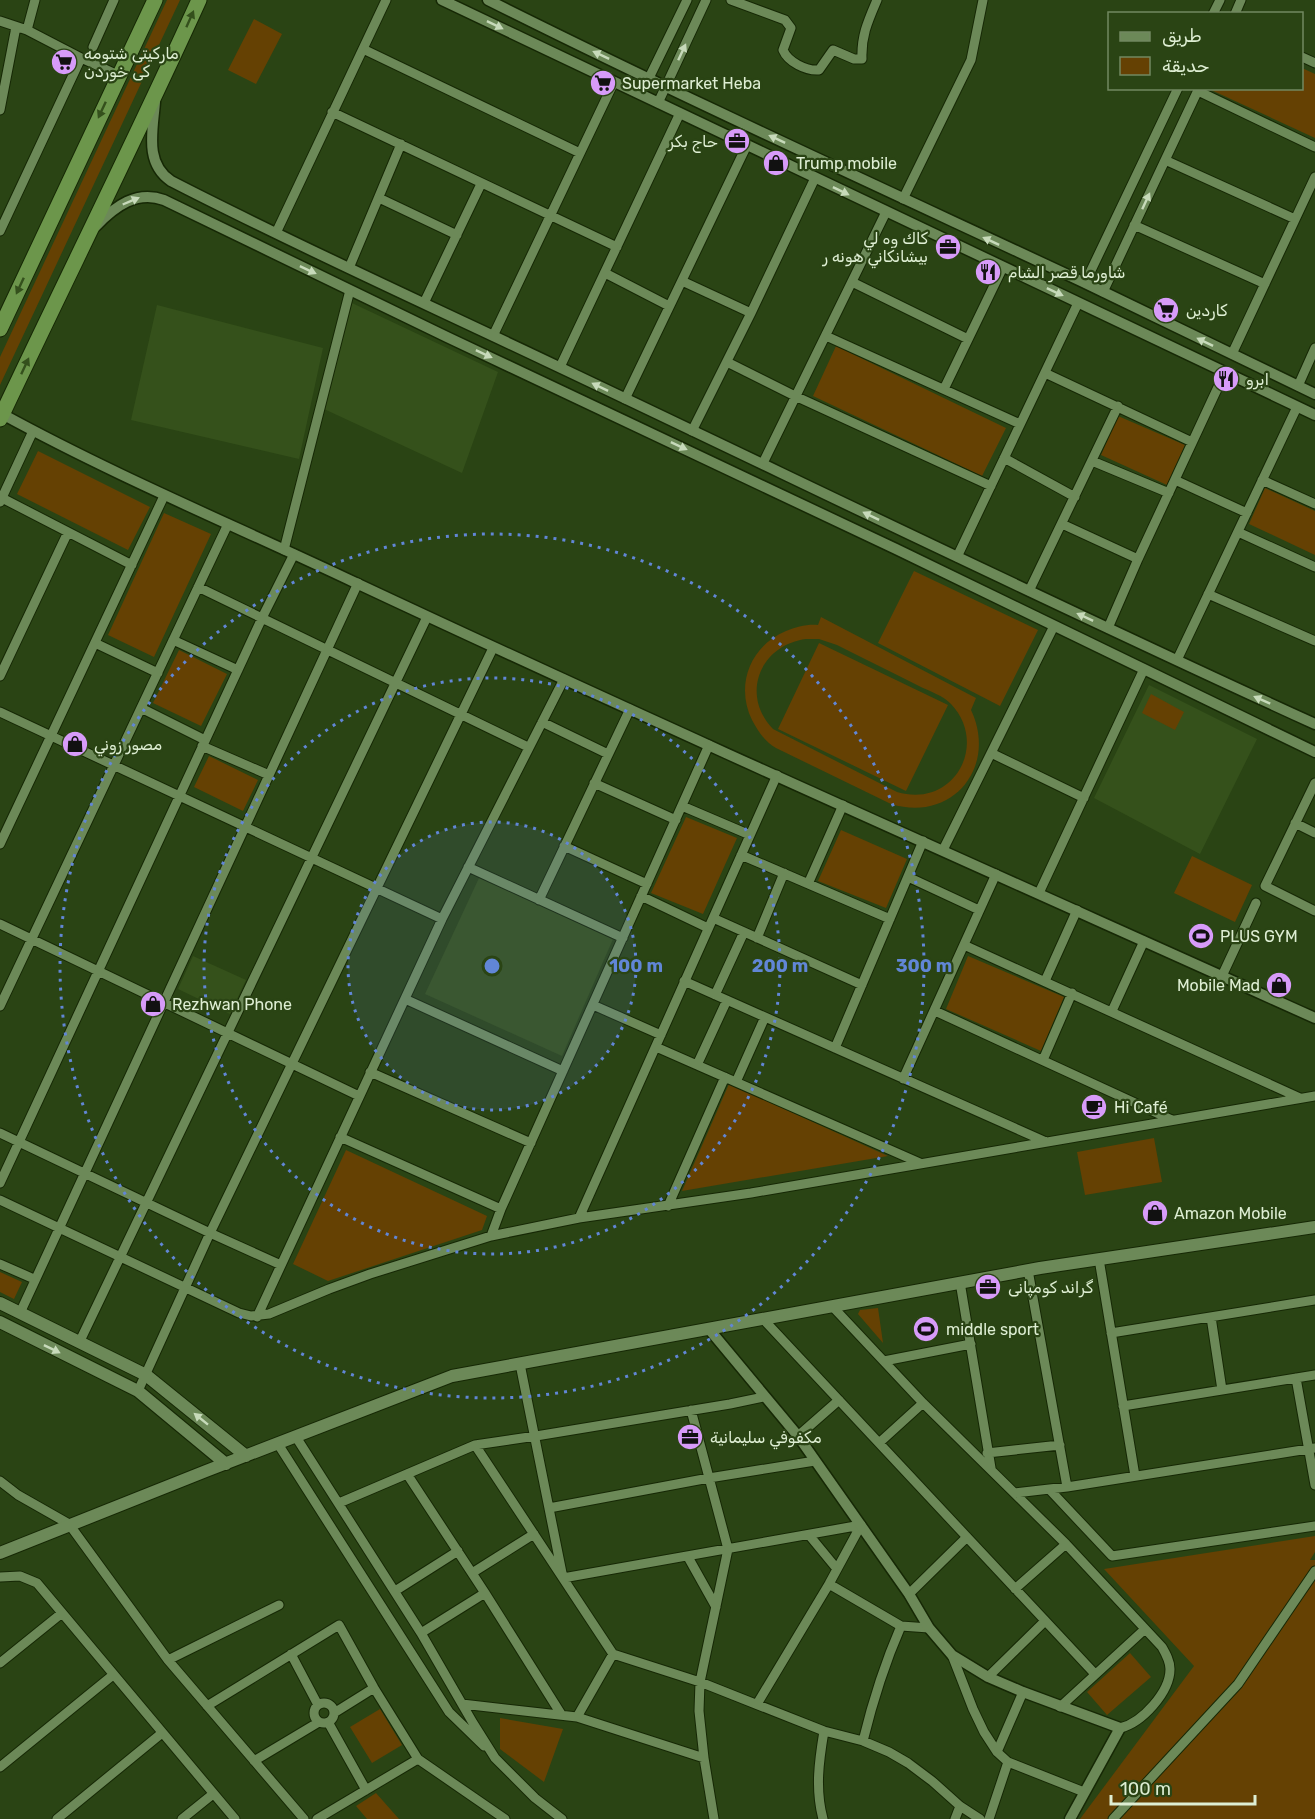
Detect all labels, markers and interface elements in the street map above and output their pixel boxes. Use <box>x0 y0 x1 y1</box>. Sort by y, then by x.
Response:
one-way arrow <box>185 9 195 27</box>
legend <box>1108 12 1303 90</box>
one-way arrow <box>486 21 503 30</box>
text: طريق <box>1162 25 1202 47</box>
one-way arrow <box>678 43 687 60</box>
place label: مارکیتی شتومه کی خوردن <box>84 44 179 82</box>
supermarket icon: مارکیتی شتومه کی خوردن <box>49 47 79 77</box>
one-way arrow <box>592 51 609 60</box>
text: حديقة <box>1162 55 1209 77</box>
supermarket icon: Supermarket Heba <box>588 68 618 98</box>
place label: Supermarket Heba <box>622 74 761 93</box>
one-way arrow <box>98 101 107 118</box>
office icon: حاج بكر <box>722 126 752 156</box>
place label: حاج بكر <box>668 132 718 153</box>
one-way arrow <box>768 134 785 143</box>
shop icon: Trump mobile <box>761 148 791 178</box>
place label: Trump mobile <box>796 154 897 173</box>
one-way arrow <box>833 186 850 195</box>
one-way arrow <box>1141 193 1150 210</box>
one-way arrow <box>122 196 140 206</box>
place label: كاك وه لي بيشانكاني هونه ر <box>822 229 929 269</box>
office icon: كاك وه لي بيشانكاني هونه ر <box>933 232 963 262</box>
one-way arrow <box>982 236 999 245</box>
restaurant icon: شاورما قصر الشام <box>973 257 1003 287</box>
place label: شاورما قصر الشام <box>1008 263 1126 283</box>
one-way arrow <box>300 265 317 274</box>
one-way arrow <box>16 278 25 295</box>
one-way arrow <box>1047 288 1064 297</box>
supermarket icon: كاردين <box>1151 295 1181 325</box>
place label: كاردين <box>1186 301 1228 321</box>
one-way arrow <box>1197 337 1214 346</box>
one-way arrow <box>475 350 492 359</box>
one-way arrow <box>20 357 29 374</box>
restaurant icon: ابرو <box>1211 364 1241 394</box>
place label: ابرو <box>1246 370 1269 390</box>
one-way arrow <box>592 382 609 391</box>
one-way arrow <box>671 442 688 451</box>
one-way arrow <box>862 512 879 521</box>
one-way arrow <box>1076 612 1094 622</box>
one-way arrow <box>1253 695 1270 704</box>
shop icon: مصور زوني <box>60 729 90 759</box>
place label: مصور زوني <box>94 735 162 757</box>
sports icon: PLUS GYM <box>1186 921 1216 951</box>
place label: PLUS GYM <box>1220 927 1298 946</box>
text: 100 m <box>609 955 663 977</box>
text: 200 m <box>752 955 808 977</box>
text: 300 m <box>896 955 952 977</box>
centre of rings <box>482 956 502 976</box>
shop icon: Mobile Mad <box>1264 970 1294 1000</box>
place label: Mobile Mad <box>1177 976 1260 995</box>
shop icon: Rezhwan Phone <box>138 989 168 1019</box>
place label: Rezhwan Phone <box>172 995 292 1014</box>
cafe icon: Hi Café <box>1079 1092 1109 1122</box>
place label: Hi Café <box>1114 1098 1168 1117</box>
shop icon: Amazon Mobile <box>1140 1198 1170 1228</box>
place label: Amazon Mobile <box>1174 1204 1287 1223</box>
office icon: گراند كومپانى <box>973 1272 1003 1302</box>
place label: گراند كومپانى <box>1008 1278 1094 1298</box>
sports icon: middle sport <box>911 1314 941 1344</box>
place label: middle sport <box>946 1320 1039 1339</box>
one-way arrow <box>44 1344 61 1353</box>
one-way arrow <box>193 1414 208 1426</box>
office icon: مكفوفي سليمانية <box>675 1422 705 1452</box>
place label: مكفوفي سليمانية <box>710 1428 822 1450</box>
scale bar <box>1111 1768 1255 1806</box>
text: 100 m <box>1120 1778 1171 1800</box>

